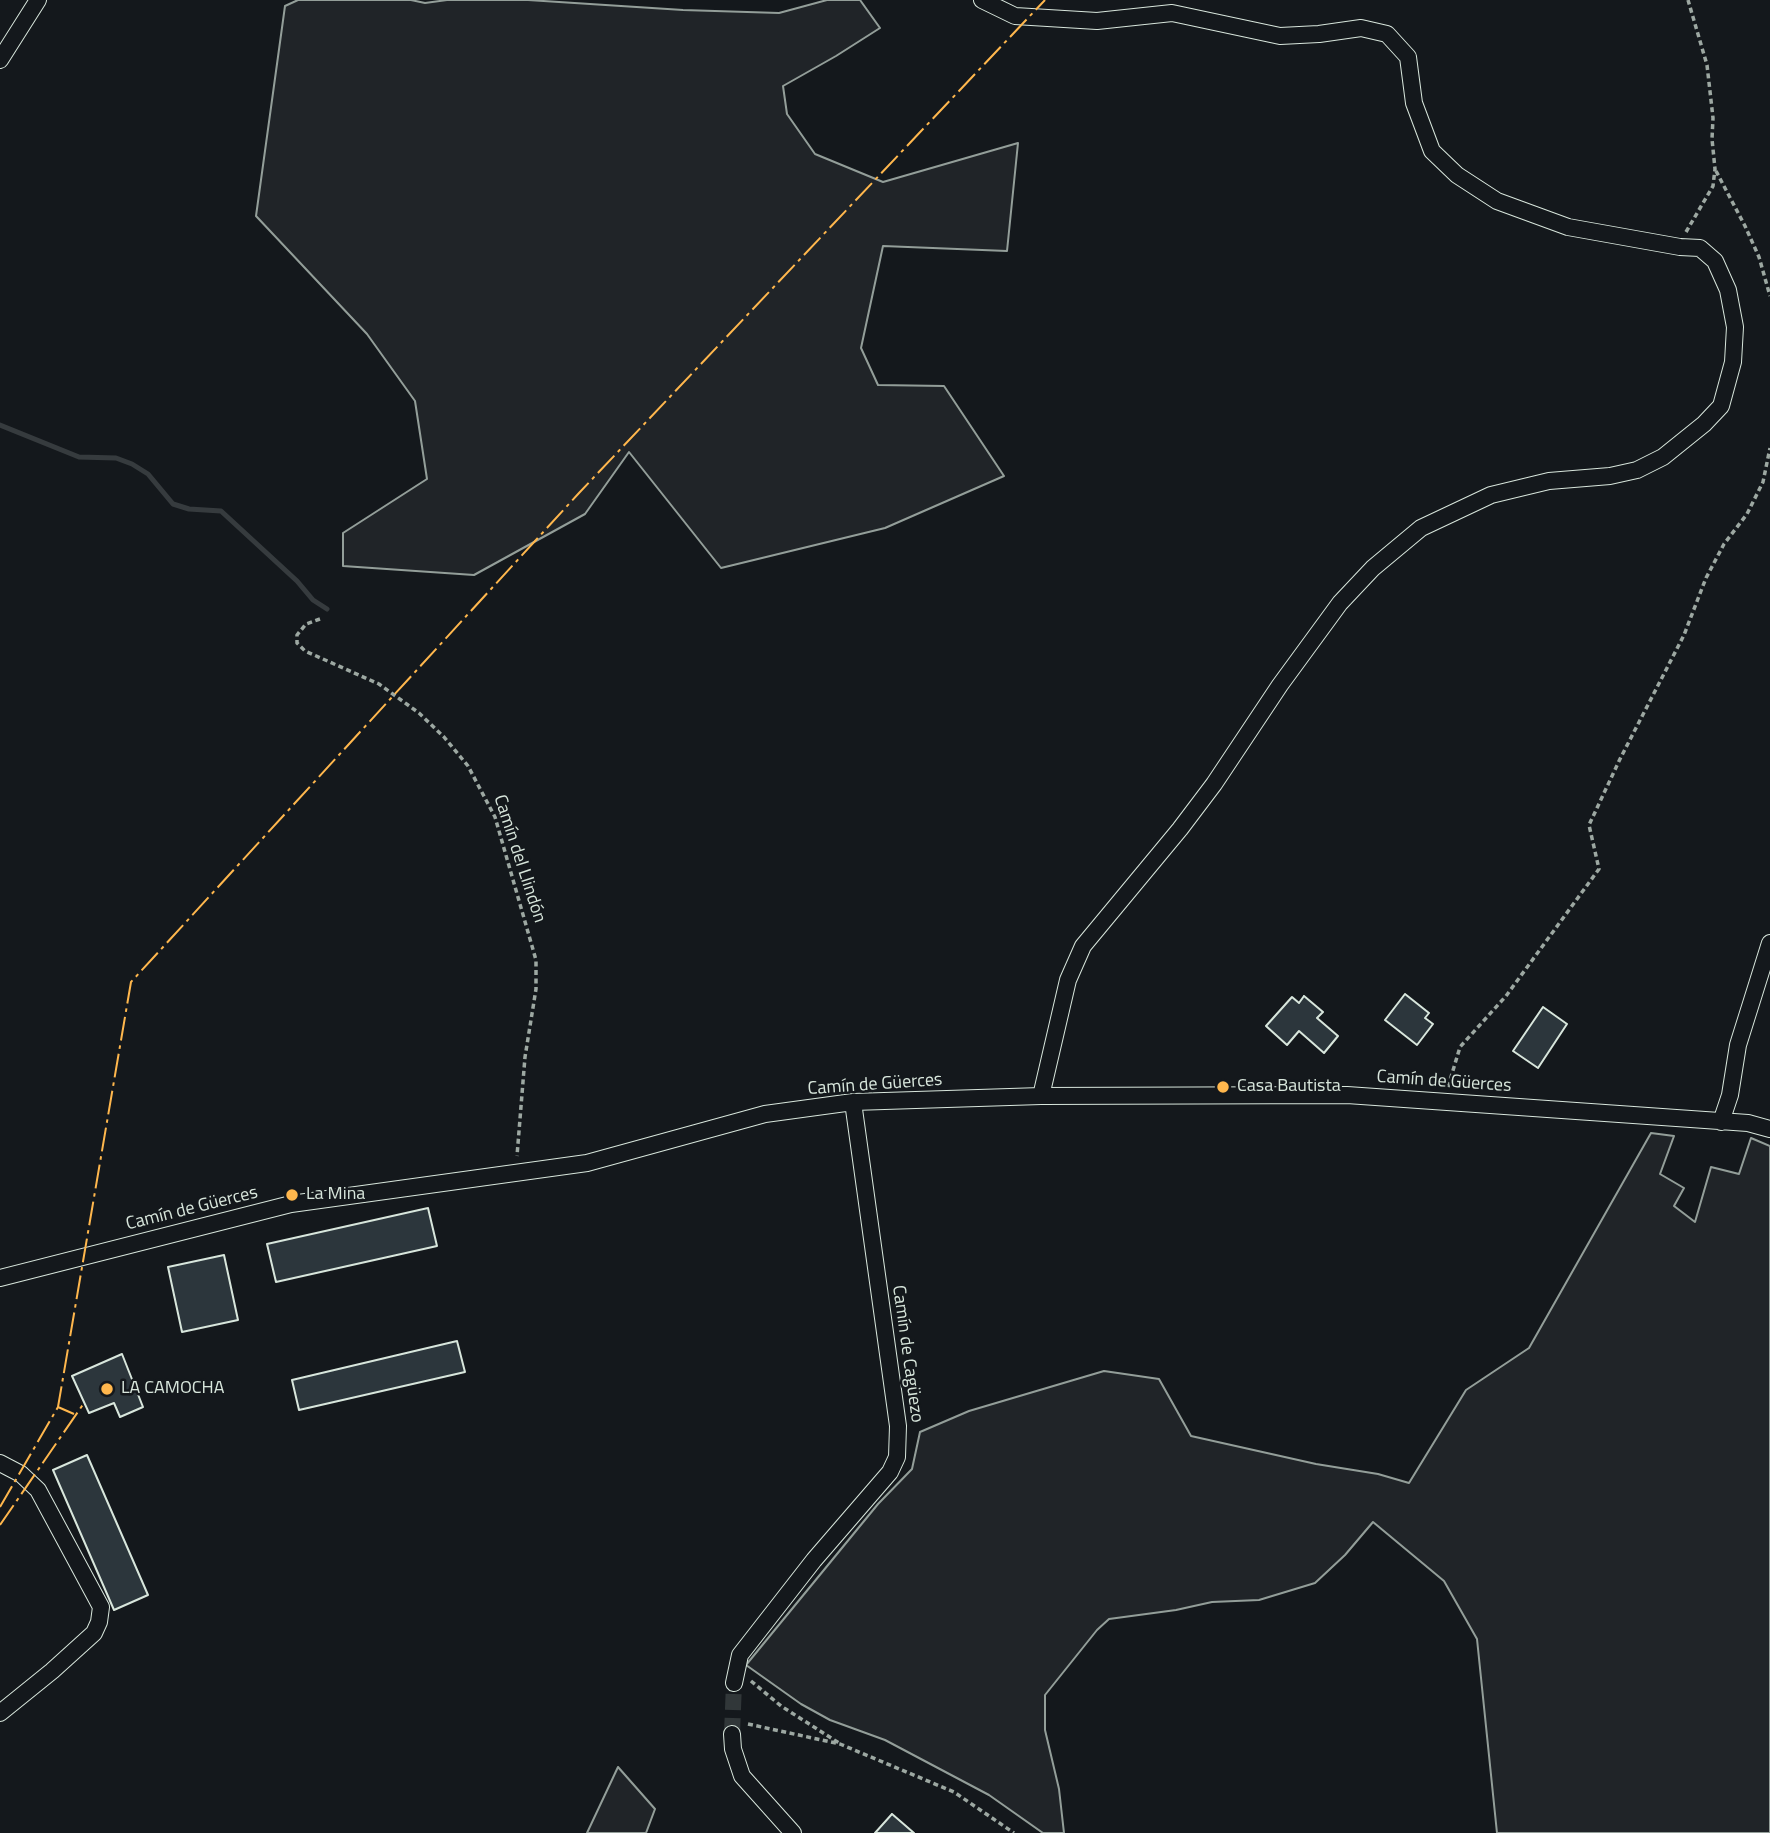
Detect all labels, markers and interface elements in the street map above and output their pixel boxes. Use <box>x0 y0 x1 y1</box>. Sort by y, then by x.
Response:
street label: Camín del Llindón <box>488 792 550 926</box>
street label: Camín de Güerces <box>1376 1067 1512 1097</box>
street label: Camín de Güerces <box>807 1070 943 1100</box>
place label: Casa Bautista <box>1237 1076 1341 1098</box>
marker: Casa Bautista <box>1215 1079 1231 1095</box>
street label: Camín de Güerces <box>124 1182 260 1236</box>
place label: La Mina <box>306 1184 365 1206</box>
marker: La Mina <box>284 1187 300 1203</box>
street label: Camín de Cagüezo <box>887 1284 927 1424</box>
place label: LA CAMOCHA <box>121 1378 224 1400</box>
marker: LA CAMOCHA <box>99 1381 115 1397</box>

